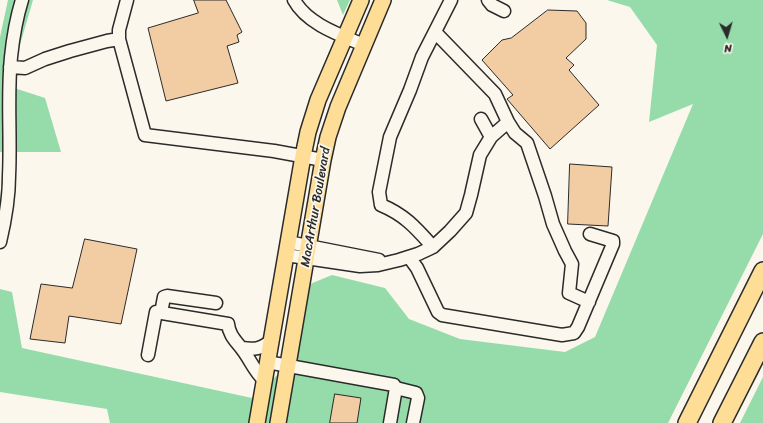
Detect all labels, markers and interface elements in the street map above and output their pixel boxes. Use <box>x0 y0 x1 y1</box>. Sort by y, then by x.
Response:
north arrow <box>707 16 747 56</box>
text: N <box>723 39 733 58</box>
street label: MacArthur Boulevard <box>298 146 334 268</box>

